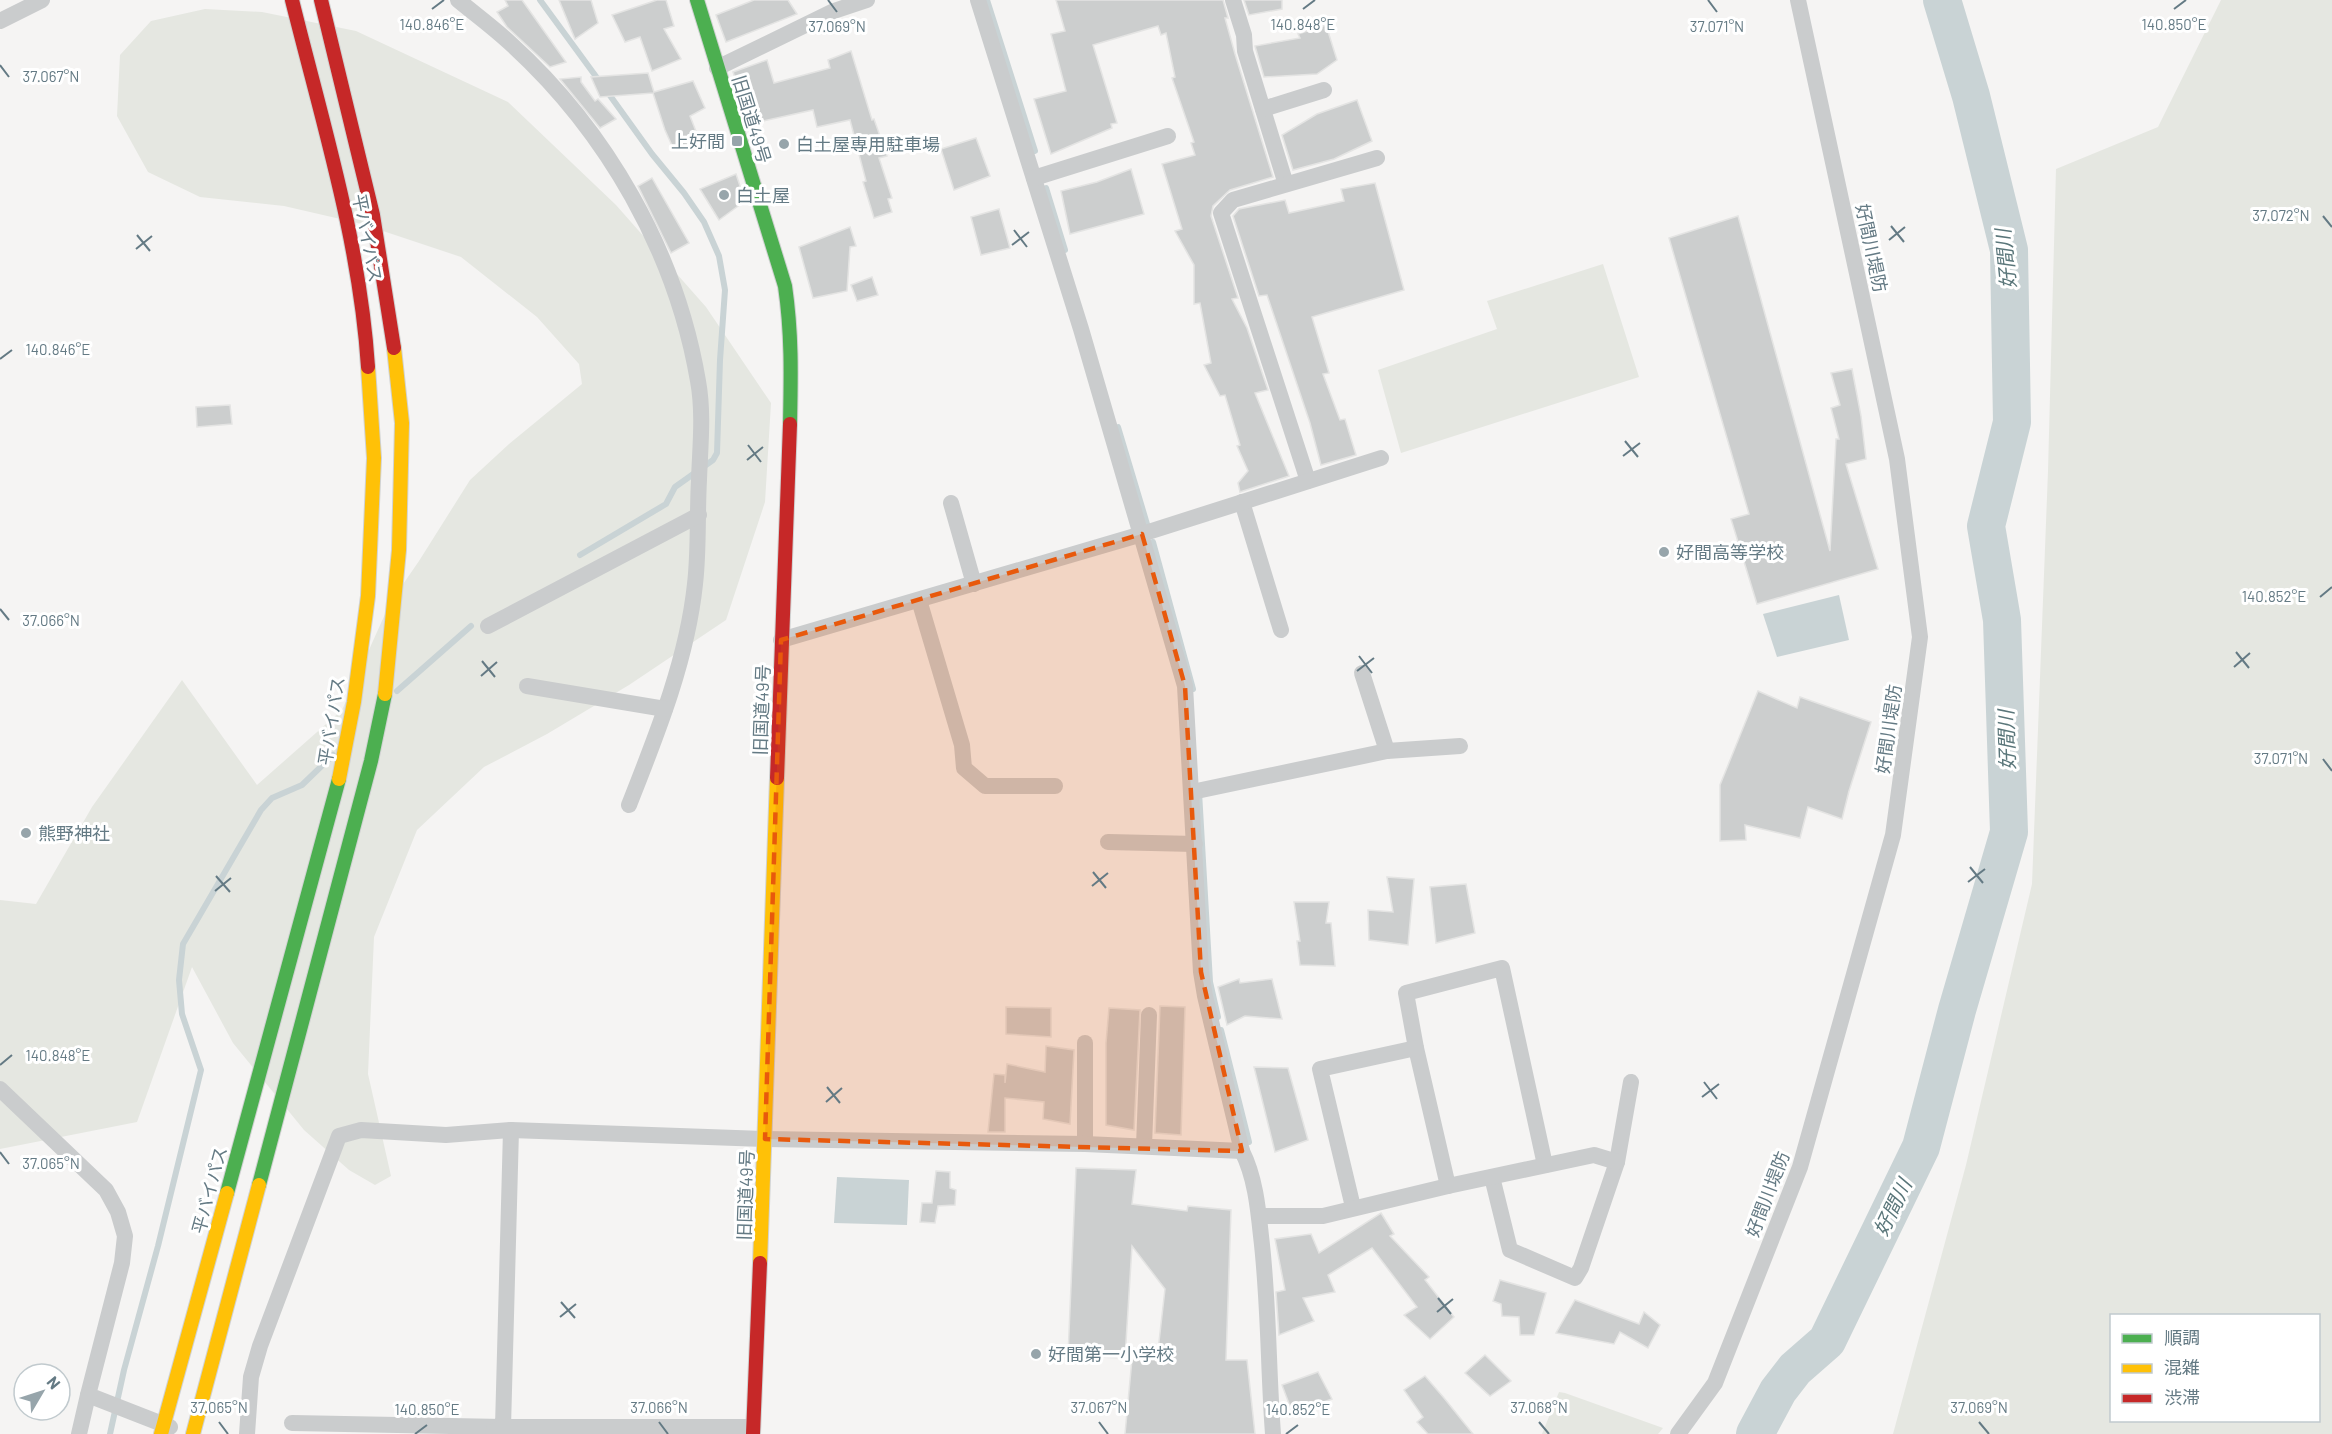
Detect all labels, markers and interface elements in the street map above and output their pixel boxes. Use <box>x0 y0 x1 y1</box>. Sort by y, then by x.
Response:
text: 140.846°E <box>400 15 464 33</box>
text: 140.848°E <box>1271 15 1335 33</box>
text: 140.850°E <box>2142 15 2206 33</box>
text: 37.069°N <box>808 17 866 35</box>
text: 37.071°N <box>1690 17 1744 35</box>
text: 37.067°N <box>23 67 79 85</box>
street label: 旧国道49号 <box>728 72 776 166</box>
place label: 上好間 <box>671 130 725 152</box>
place label: 白土屋専用駐車場 <box>796 133 940 155</box>
marker: 上好間 <box>730 134 744 148</box>
marker: 白土屋専用駐車場 <box>777 137 791 151</box>
place label: 白土屋 <box>736 184 790 206</box>
marker: 白土屋 <box>717 188 731 202</box>
street label: 平バイパス <box>349 192 387 284</box>
street label: 好間川堤防 <box>1852 202 1892 294</box>
text: 37.072°N <box>2252 206 2310 224</box>
water label: 好間川 <box>1990 226 2020 290</box>
text: 140.846°E <box>26 340 90 358</box>
place label: 好間高等学校 <box>1676 541 1784 563</box>
marker: 好間高等学校 <box>1657 545 1671 559</box>
text: 140.852°E <box>2242 587 2306 605</box>
text: 37.066°N <box>22 611 80 629</box>
street label: 旧国道49号 <box>748 664 774 756</box>
street label: 平バイパス <box>313 675 349 767</box>
street label: 好間川堤防 <box>1871 683 1905 775</box>
water label: 好間川 <box>1993 708 2019 770</box>
text: 37.071°N <box>2254 749 2308 767</box>
place label: 熊野神社 <box>38 822 110 844</box>
marker: 熊野神社 <box>19 826 33 840</box>
text: 140.848°E <box>26 1046 90 1064</box>
street label: 平バイパス <box>187 1144 231 1236</box>
street label: 好間川堤防 <box>1741 1148 1793 1240</box>
street label: 旧国道49号 <box>732 1149 758 1241</box>
text: 37.065°N <box>22 1154 80 1172</box>
water label: 好間川 <box>1868 1173 1917 1239</box>
legend <box>2110 1314 2320 1422</box>
text: 順調 <box>2164 1326 2200 1348</box>
place label: 好間第一小学校 <box>1048 1343 1174 1365</box>
marker: 好間第一小学校 <box>1029 1347 1043 1361</box>
text: 混雑 <box>2164 1356 2200 1378</box>
north arrow <box>12 1362 72 1422</box>
text: N <box>43 1372 65 1392</box>
text: 渋滞 <box>2164 1386 2200 1408</box>
text: 37.065°N <box>190 1398 248 1416</box>
text: 37.066°N <box>630 1398 688 1416</box>
text: 37.067°N <box>1071 1398 1127 1416</box>
text: 37.068°N <box>1510 1398 1568 1416</box>
text: 37.069°N <box>1950 1398 2008 1416</box>
text: 140.850°E <box>395 1400 459 1418</box>
text: 140.852°E <box>1266 1400 1330 1418</box>

